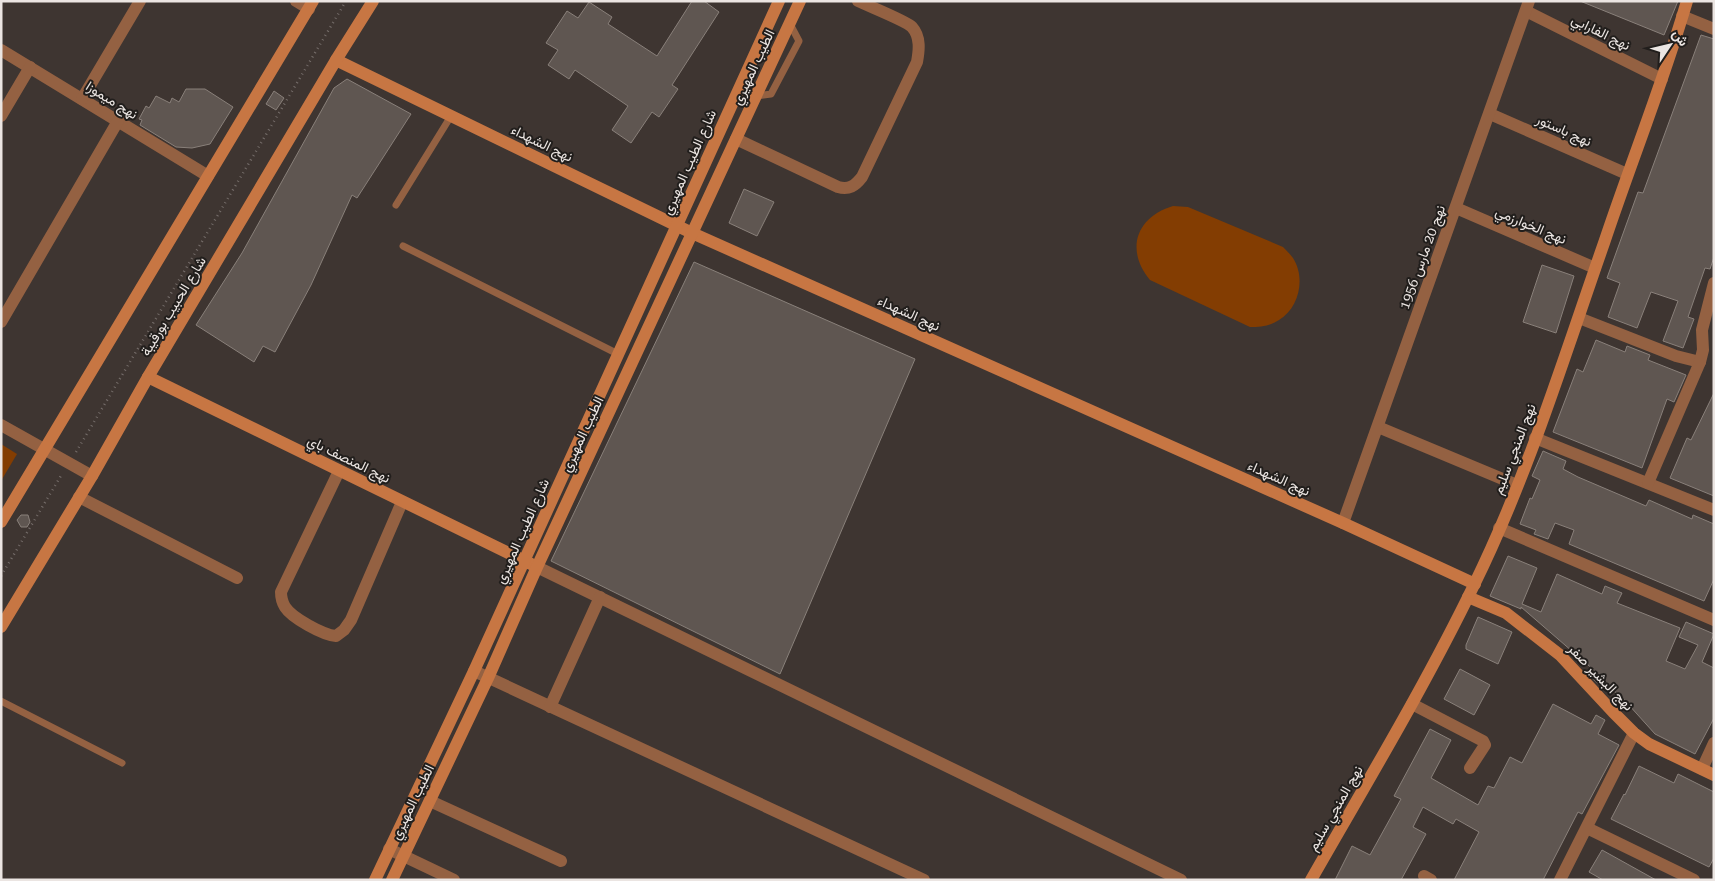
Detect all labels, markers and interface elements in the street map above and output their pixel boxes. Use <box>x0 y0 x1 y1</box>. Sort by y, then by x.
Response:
street label: نهج الفارابي <box>1567 11 1633 57</box>
north arrow <box>1645 20 1695 70</box>
text: ش <box>1668 26 1692 50</box>
street label: الطيب المهيري <box>729 27 781 109</box>
street label: نهج ميموزا <box>82 78 141 125</box>
street label: شارع الطيب المهيري <box>659 107 723 219</box>
street label: نهج باستور <box>1532 110 1594 152</box>
street label: نهج الشهداء <box>507 121 575 167</box>
street label: نهج 20 مارس 1956 <box>1396 203 1451 312</box>
street label: نهج الخوارزمي <box>1492 203 1569 251</box>
street label: شارع الحبيب بورقيبة <box>137 254 211 360</box>
street label: نهج الشهداء <box>874 292 943 337</box>
street label: الطيب المهيري <box>558 394 610 476</box>
street label: نهج المنجي سليم <box>1489 401 1542 498</box>
street label: نهج المنصف باي <box>303 432 393 490</box>
street label: نهج الشهداء <box>1244 457 1313 502</box>
street label: شارع الطيب المهيري <box>492 476 556 588</box>
street label: نهج البشير صفر <box>1562 640 1637 716</box>
street label: الطيب المهيري <box>387 762 441 844</box>
street label: نهج المنجي سليم <box>1304 763 1369 855</box>

